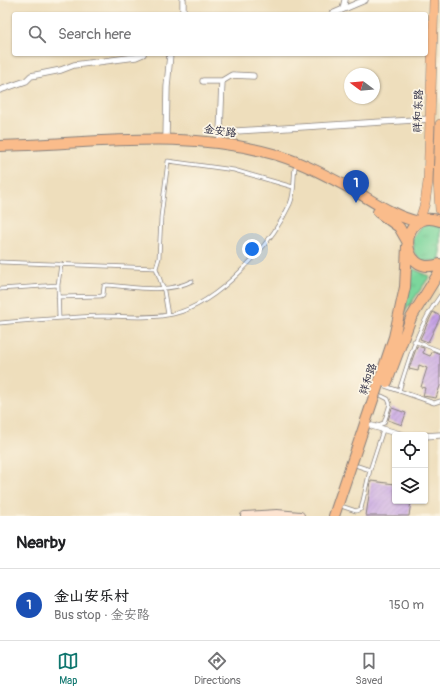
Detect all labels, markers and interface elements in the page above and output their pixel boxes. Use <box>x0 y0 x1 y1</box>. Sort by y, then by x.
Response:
search box <box>12 12 428 56</box>
icon: search <box>26 23 48 45</box>
text: Search here <box>58 25 131 44</box>
north arrow <box>344 68 380 104</box>
street label: 祥和东路 <box>411 89 425 133</box>
street label: 金安路 <box>203 122 237 140</box>
pin: 1 <box>343 170 369 203</box>
your location <box>242 239 262 259</box>
street label: 祥和路 <box>356 361 380 397</box>
map controls <box>392 432 428 504</box>
button: locate <box>392 432 428 468</box>
button: layers <box>392 468 428 504</box>
text: Nearby <box>16 532 65 553</box>
text: 金山安乐村 <box>54 587 129 606</box>
text: 1 <box>26 597 32 613</box>
text: 150 m <box>389 597 424 613</box>
text: Bus stop · 金安路 <box>54 607 150 623</box>
tab: Map <box>57 650 79 687</box>
tab: Directions <box>194 650 241 687</box>
tab: Saved <box>355 650 383 687</box>

